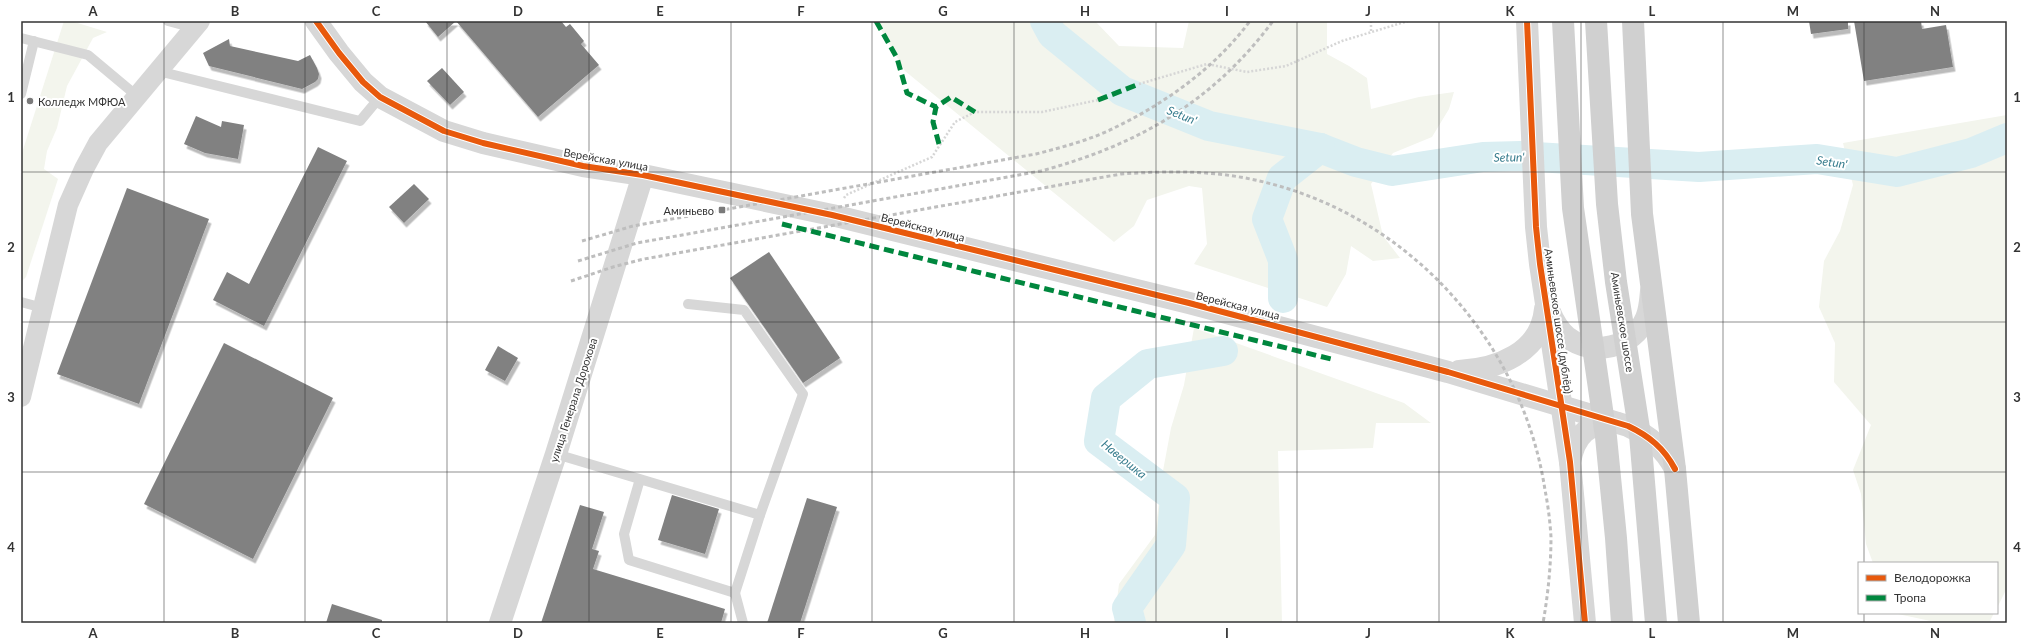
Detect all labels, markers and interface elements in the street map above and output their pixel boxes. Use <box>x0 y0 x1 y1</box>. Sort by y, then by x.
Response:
text: A <box>87 3 98 19</box>
text: B <box>231 3 240 19</box>
text: C <box>372 3 381 19</box>
text: D <box>513 3 523 19</box>
text: E <box>656 3 664 19</box>
text: F <box>797 3 805 19</box>
text: G <box>938 3 948 19</box>
text: H <box>1080 3 1090 19</box>
text: I <box>1225 3 1229 19</box>
text: J <box>1365 3 1371 19</box>
text: K <box>1506 3 1516 19</box>
text: L <box>1649 3 1656 19</box>
text: M <box>1787 3 1799 19</box>
text: N <box>1930 3 1940 19</box>
text: 1 <box>7 89 15 105</box>
text: 1 <box>2013 89 2021 105</box>
place label: Колледж МФЮА <box>38 95 126 108</box>
marker: Колледж МФЮА <box>25 96 35 106</box>
water label: Setun' <box>1165 102 1200 128</box>
street label: Верейская улица <box>563 145 649 173</box>
water label: Setun' <box>1493 149 1525 165</box>
water label: Setun' <box>1816 152 1849 172</box>
place label: Аминьево <box>664 204 714 217</box>
marker: Аминьево <box>717 205 727 215</box>
street label: Верейская улица <box>880 210 966 244</box>
text: 2 <box>7 239 15 255</box>
text: 2 <box>2013 239 2021 255</box>
street label: Аминьевское шоссе (дублёр) <box>1542 248 1576 394</box>
street label: Аминьевское шоссе <box>1609 271 1637 373</box>
street label: Верейская улица <box>1195 288 1281 322</box>
street label: улица Генерала Дорохова <box>547 336 599 464</box>
text: 3 <box>7 389 15 405</box>
text: 3 <box>2013 389 2021 405</box>
water label: Навершка <box>1099 436 1149 482</box>
text: 4 <box>7 539 15 555</box>
text: 4 <box>2013 539 2021 555</box>
legend <box>1858 562 1998 614</box>
text: Велодорожка <box>1894 570 1971 585</box>
text: Тропа <box>1894 590 1926 605</box>
text: A <box>87 625 98 641</box>
text: B <box>231 625 240 641</box>
text: C <box>372 625 381 641</box>
text: D <box>513 625 523 641</box>
text: E <box>656 625 664 641</box>
text: F <box>797 625 805 641</box>
text: G <box>938 625 948 641</box>
text: H <box>1080 625 1090 641</box>
text: I <box>1225 625 1229 641</box>
text: J <box>1365 625 1371 641</box>
text: K <box>1506 625 1516 641</box>
text: L <box>1649 625 1656 641</box>
text: M <box>1787 625 1799 641</box>
text: N <box>1930 625 1940 641</box>

